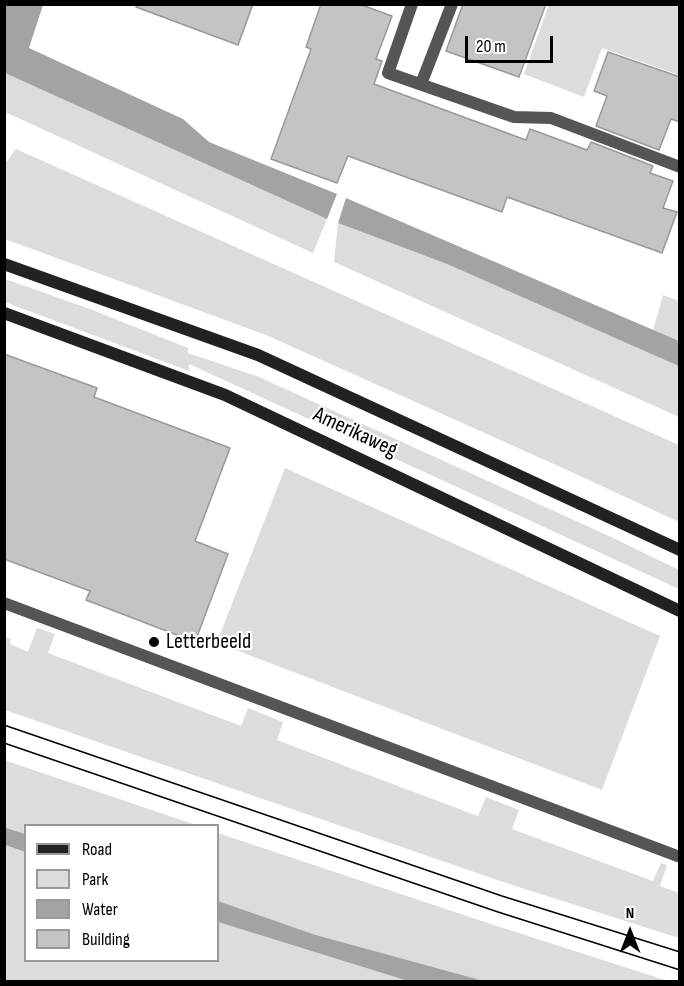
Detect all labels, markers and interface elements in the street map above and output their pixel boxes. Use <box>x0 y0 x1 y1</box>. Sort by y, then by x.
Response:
scale bar <box>468 24 556 62</box>
text: 20 m <box>476 36 506 57</box>
street label: Amerikaweg <box>309 402 401 464</box>
place label: Letterbeeld <box>166 629 251 655</box>
marker: Letterbeeld <box>147 635 161 649</box>
legend <box>24 824 219 962</box>
text: Road <box>82 839 112 860</box>
text: Park <box>82 869 108 890</box>
text: Water <box>82 899 118 920</box>
north arrow <box>600 902 660 962</box>
text: N <box>626 904 634 923</box>
text: Building <box>82 929 130 950</box>

